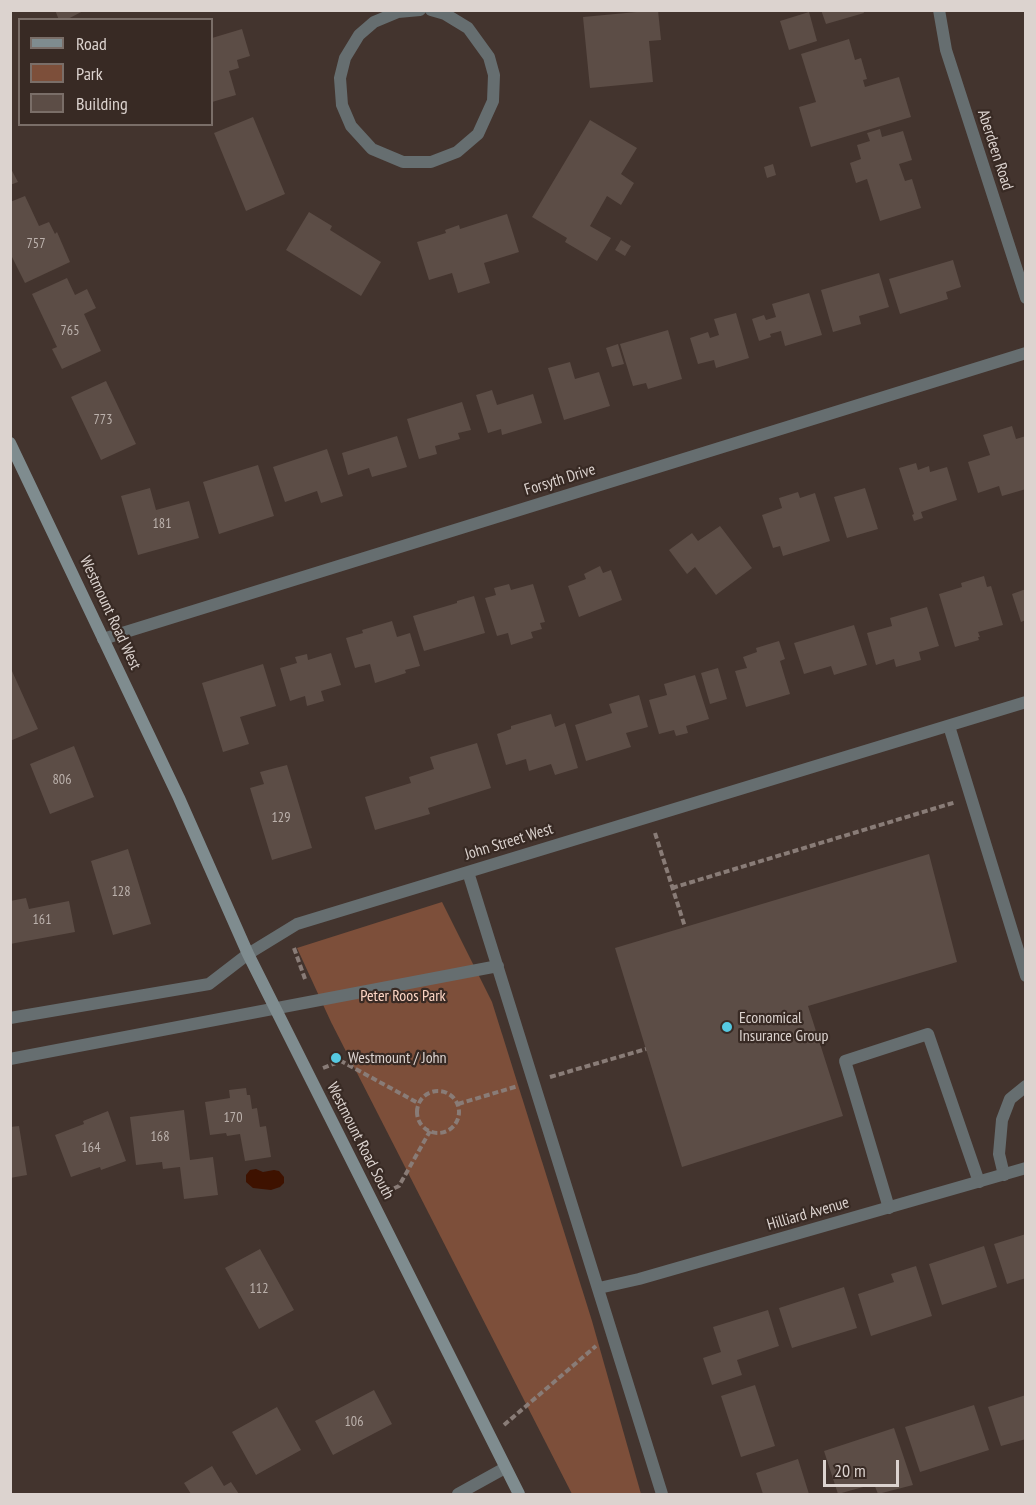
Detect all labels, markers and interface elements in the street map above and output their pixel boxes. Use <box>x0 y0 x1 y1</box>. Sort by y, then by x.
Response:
legend <box>18 18 213 126</box>
text: Road <box>76 32 107 55</box>
text: Park <box>76 62 103 85</box>
text: Building <box>76 92 128 115</box>
street label: Aberdeen Road <box>973 107 1017 193</box>
house number: 757 <box>27 236 45 252</box>
house number: 765 <box>61 323 79 339</box>
house number: 773 <box>94 412 112 428</box>
street label: Forsyth Drive <box>522 460 598 500</box>
house number: 181 <box>153 516 171 532</box>
street label: Westmount Road West <box>75 553 145 673</box>
house number: 806 <box>53 772 71 788</box>
house number: 129 <box>272 810 290 826</box>
street label: John Street West <box>463 819 555 865</box>
house number: 128 <box>112 884 130 900</box>
house number: 161 <box>33 912 51 928</box>
park label: Peter Roos Park <box>360 986 446 1006</box>
place label: Economical Insurance Group <box>739 1008 828 1046</box>
marker: Economical Insurance Group <box>720 1020 734 1034</box>
place label: Westmount / John <box>348 1048 447 1068</box>
marker: Westmount / John <box>329 1051 343 1065</box>
street label: Westmount Road South <box>322 1079 398 1203</box>
house number: 170 <box>224 1110 242 1126</box>
house number: 168 <box>151 1129 169 1145</box>
house number: 164 <box>82 1140 100 1156</box>
street label: Hilliard Avenue <box>765 1193 851 1235</box>
house number: 112 <box>250 1281 268 1297</box>
house number: 106 <box>345 1414 363 1430</box>
scale bar <box>826 1448 902 1486</box>
text: 20 m <box>834 1459 866 1482</box>

